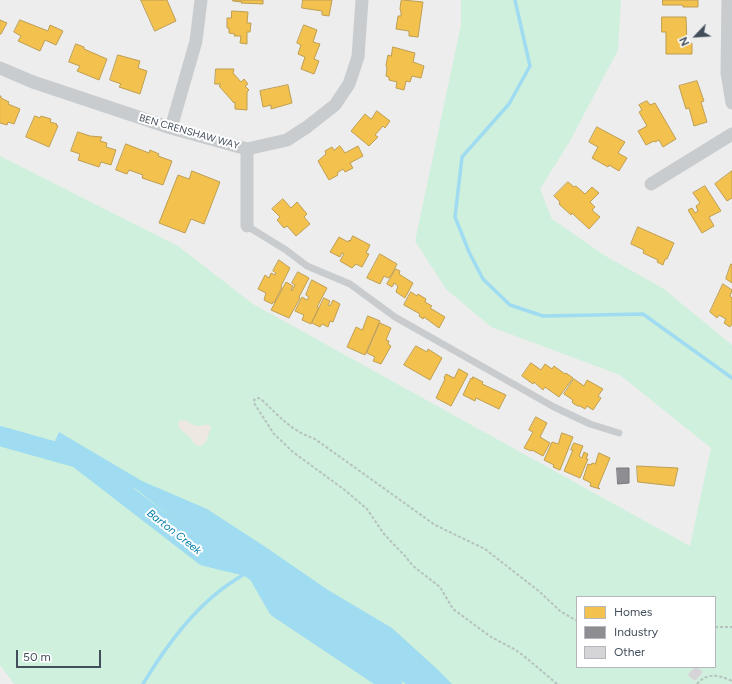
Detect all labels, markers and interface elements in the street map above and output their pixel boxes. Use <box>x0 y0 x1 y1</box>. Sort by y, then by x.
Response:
north arrow <box>676 16 716 56</box>
text: N <box>677 35 692 48</box>
street label: BEN CRENSHAW WAY <box>138 112 240 152</box>
water label: Barton Creek <box>144 507 204 557</box>
legend <box>576 596 716 668</box>
text: Homes <box>614 605 652 619</box>
text: Industry <box>614 625 658 639</box>
scale bar <box>18 642 103 668</box>
text: Other <box>614 645 645 659</box>
text: 50 m <box>23 650 51 664</box>

